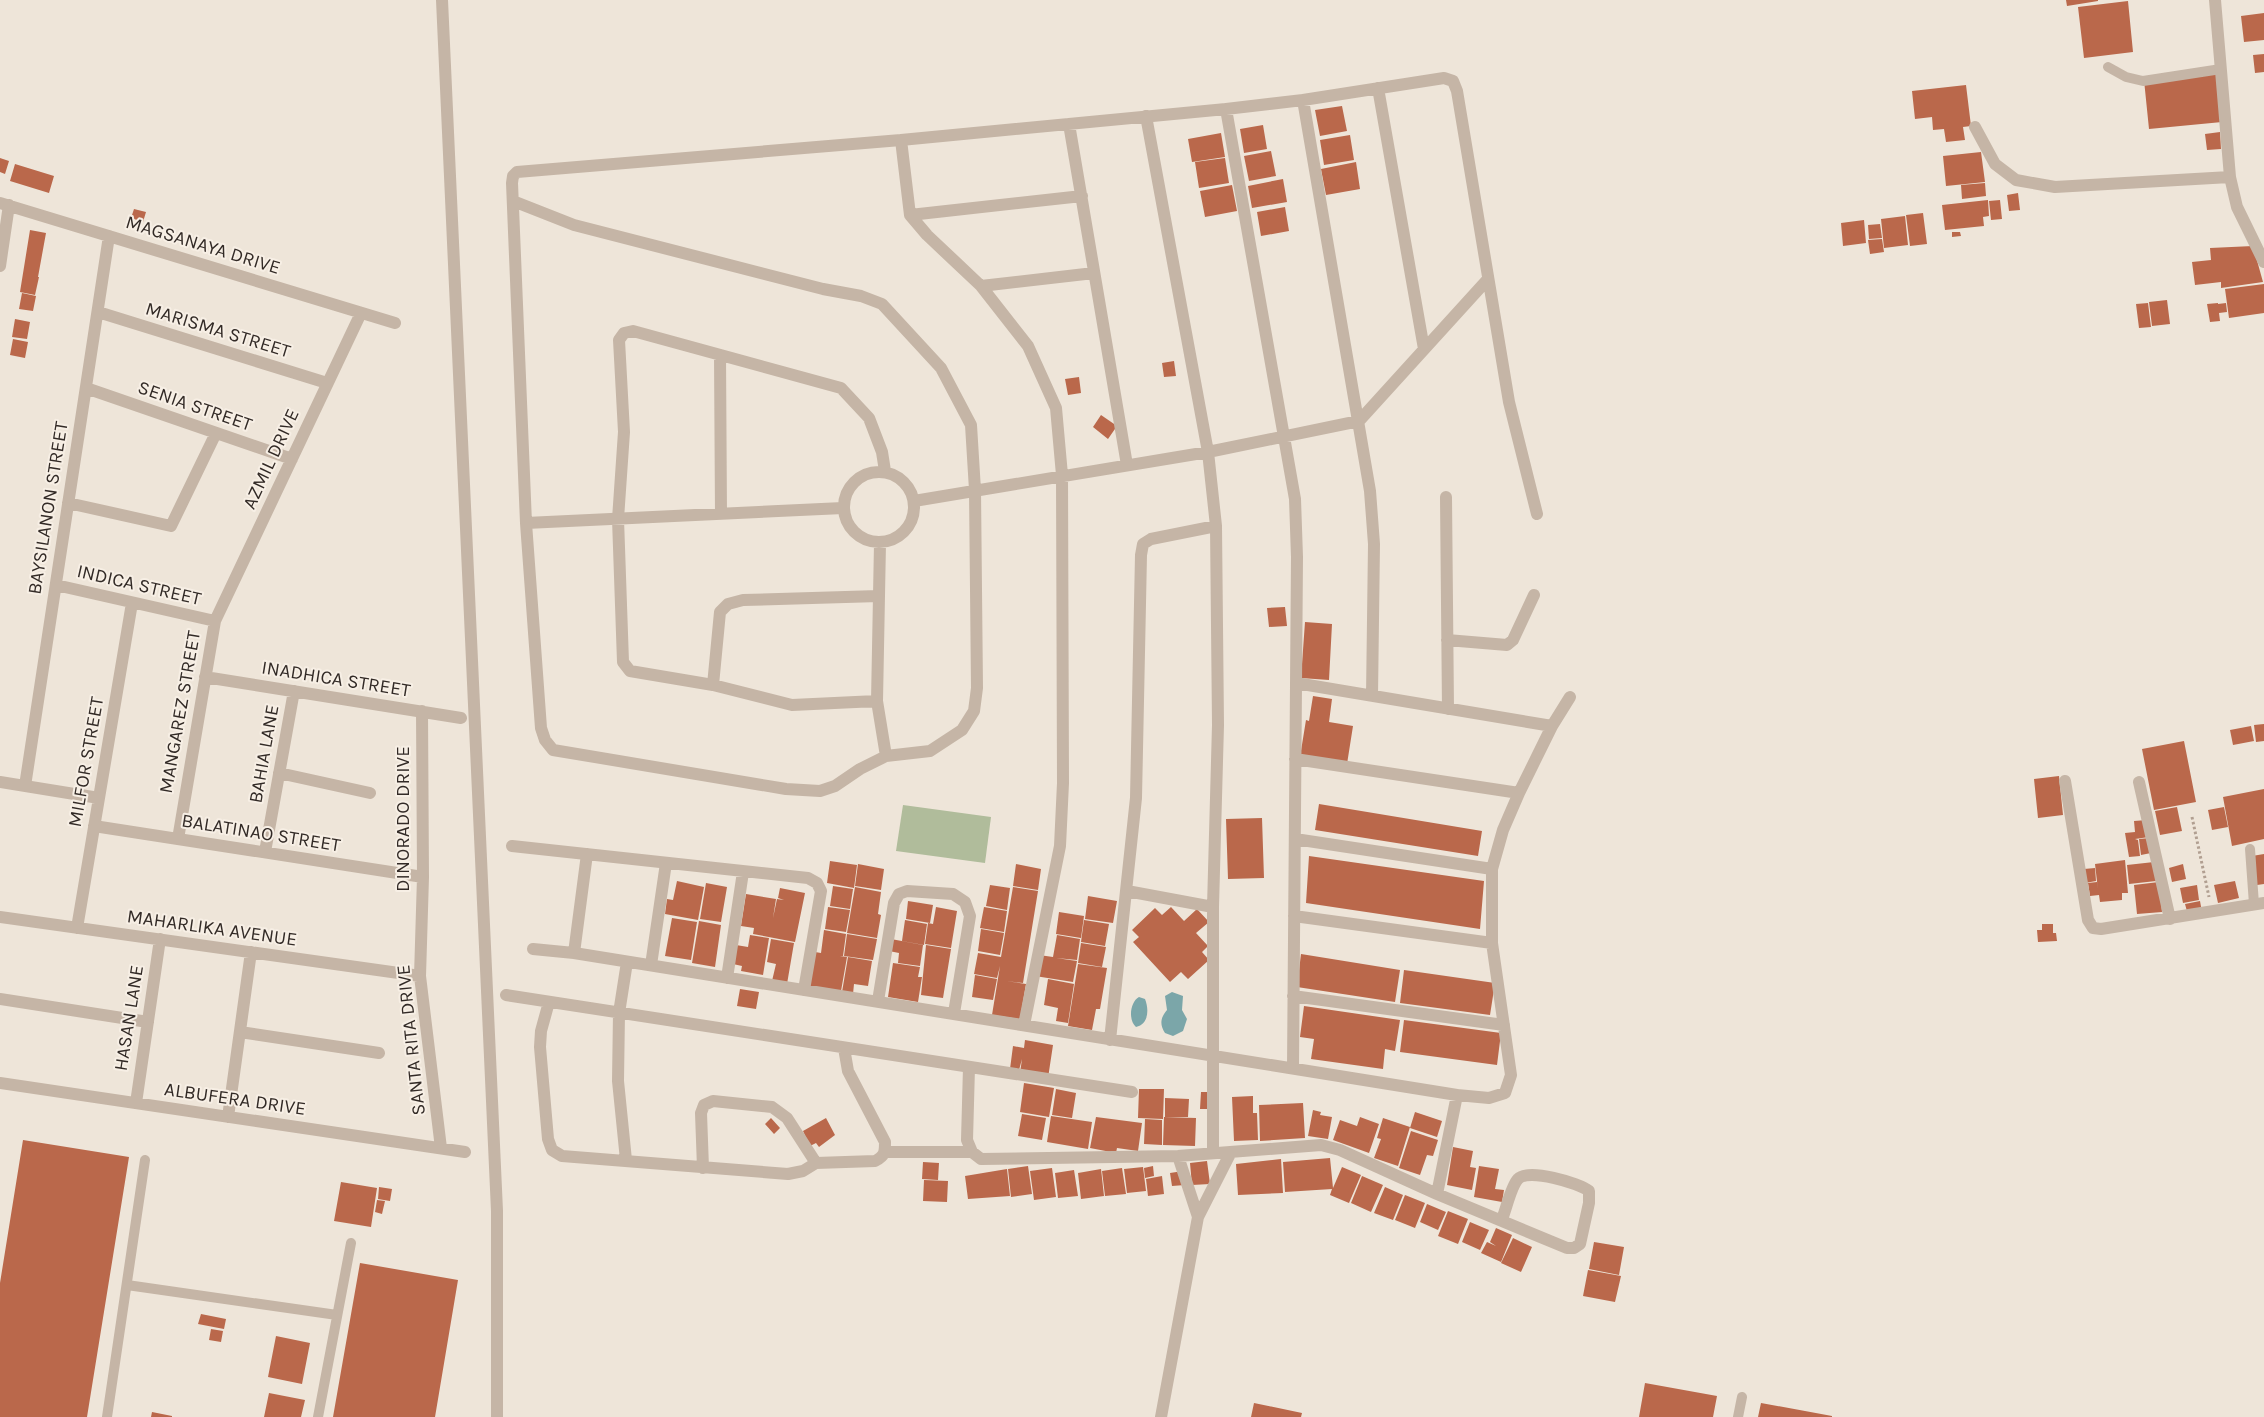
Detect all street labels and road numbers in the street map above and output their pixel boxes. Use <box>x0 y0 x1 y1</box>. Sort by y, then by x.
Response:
street label: MAGSANAYA DRIVE <box>123 211 283 279</box>
street label: MARISMA STREET <box>143 297 294 363</box>
street label: SENIA STREET <box>135 376 255 436</box>
street label: AZMIL DRIVE <box>238 405 304 513</box>
street label: BAYSILANON STREET <box>23 419 73 596</box>
street label: INDICA STREET <box>75 560 204 610</box>
street label: MANGAREZ STREET <box>155 629 205 795</box>
street label: INADHICA STREET <box>260 656 412 702</box>
street label: MILFOR STREET <box>64 695 108 829</box>
street label: BAHIA LANE <box>245 703 283 805</box>
street label: DINORADO DRIVE <box>392 746 414 892</box>
street label: BALATINAO STREET <box>180 810 343 857</box>
street label: MAHARLIKA AVENUE <box>126 905 298 951</box>
street label: HASAN LANE <box>110 963 148 1073</box>
street label: SANTA RITA DRIVE <box>392 963 430 1117</box>
street label: ALBUFERA DRIVE <box>163 1078 307 1120</box>

